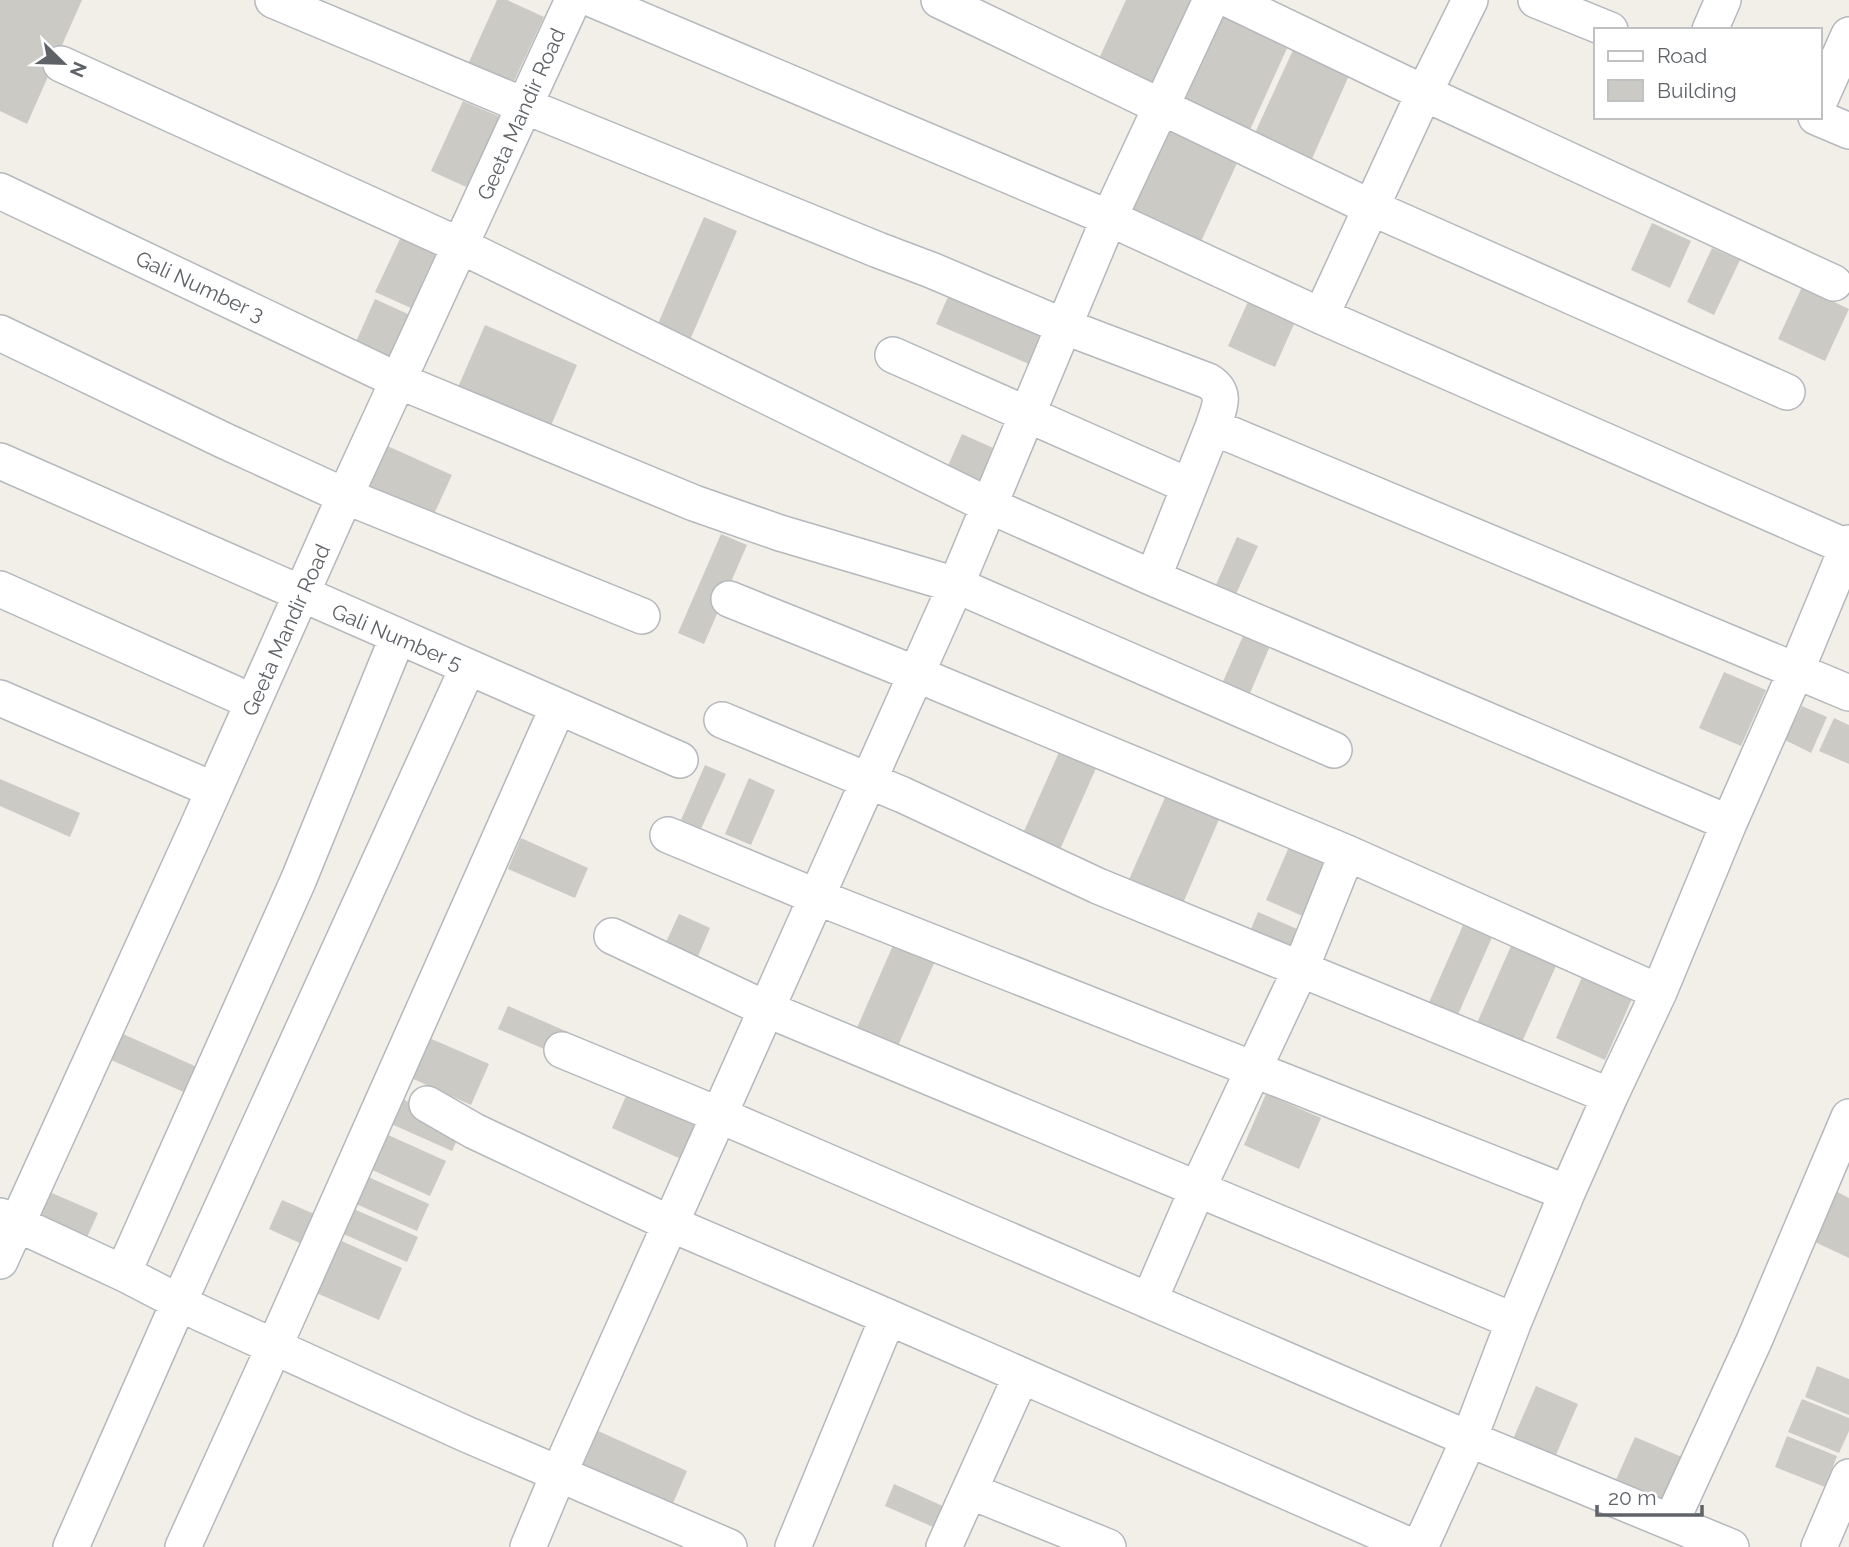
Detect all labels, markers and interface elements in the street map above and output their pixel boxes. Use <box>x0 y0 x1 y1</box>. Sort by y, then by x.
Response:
street label: Geeta Mandir Road <box>472 24 570 204</box>
north arrow <box>28 28 98 98</box>
legend <box>1594 28 1821 119</box>
text: Road <box>1657 43 1707 68</box>
text: N <box>66 59 92 81</box>
text: Building <box>1657 78 1737 103</box>
street label: Gali Number 3 <box>132 245 268 327</box>
street label: Geeta Mandir Road <box>237 540 335 720</box>
street label: Gali Number 5 <box>328 598 466 676</box>
scale bar <box>1597 1474 1702 1518</box>
text: 20 m <box>1608 1485 1656 1510</box>

